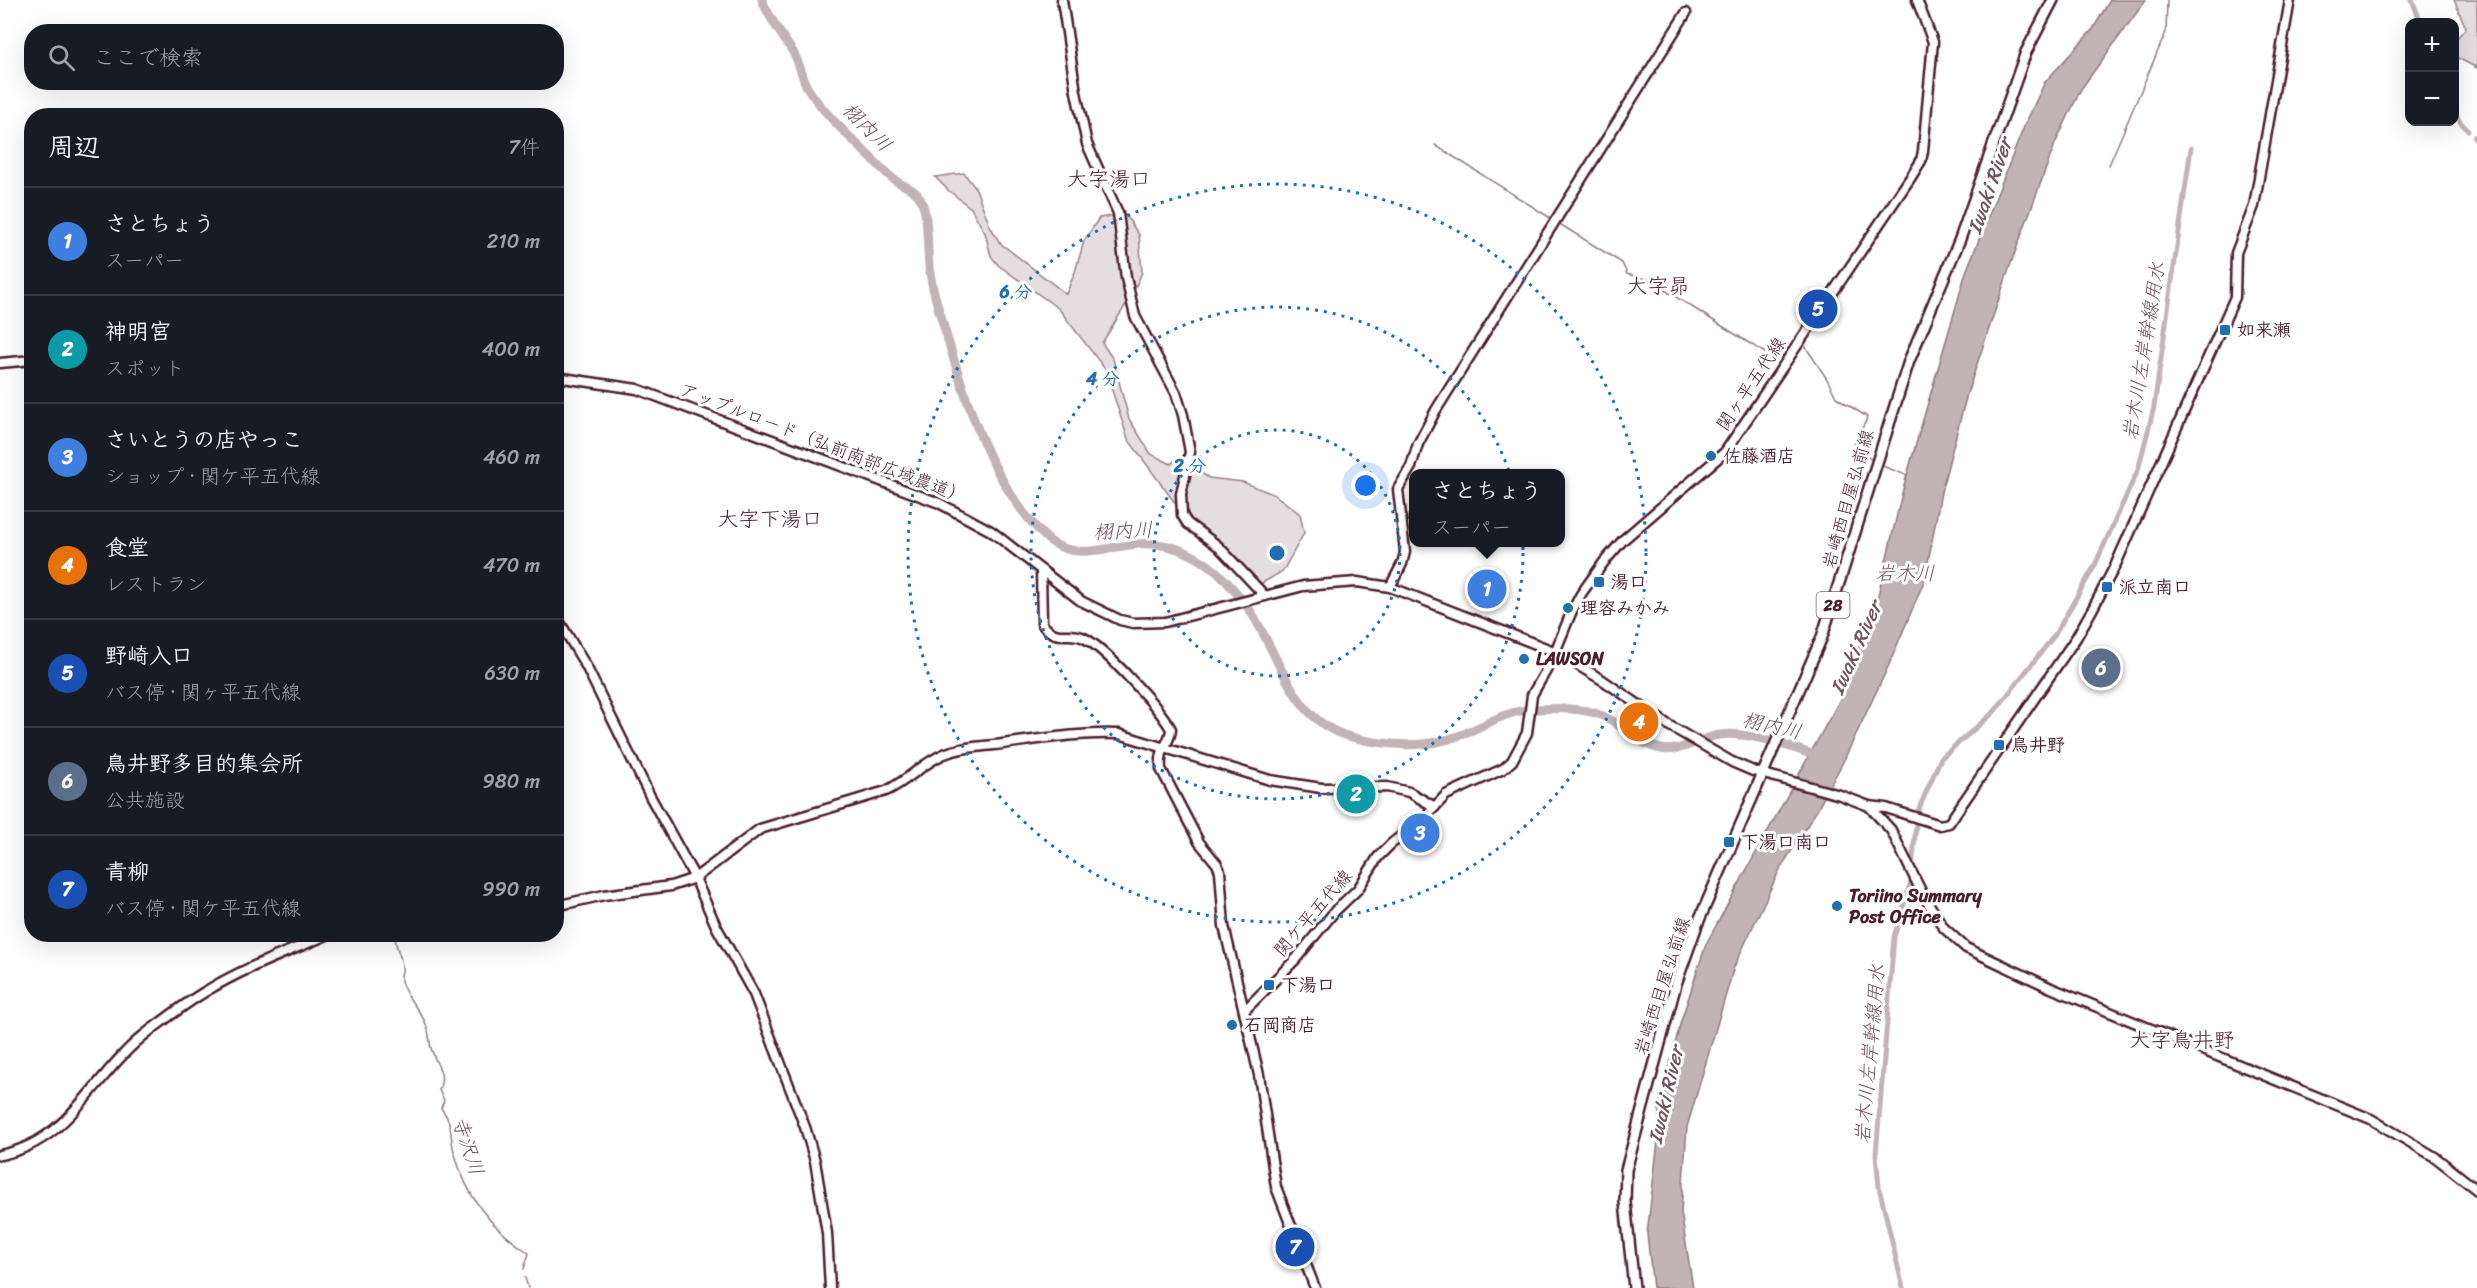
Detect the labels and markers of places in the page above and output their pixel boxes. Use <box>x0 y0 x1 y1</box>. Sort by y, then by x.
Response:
pin: 5 <box>1798 286 1838 332</box>
place label: 如来瀬 <box>2237 314 2291 346</box>
marker: 如来瀬 <box>2218 323 2232 337</box>
place label: 佐藤酒店 <box>1723 440 1795 472</box>
marker: 佐藤酒店 <box>1704 449 1718 463</box>
centre of rings <box>1267 543 1287 563</box>
pin: 1 <box>1468 566 1506 612</box>
place label: 湯口 <box>1611 566 1647 598</box>
place label: 派立南口 <box>2119 571 2191 603</box>
marker: 湯口 <box>1592 575 1606 589</box>
marker: 派立南口 <box>2100 580 2114 594</box>
place label: 理容みかみ <box>1580 592 1670 624</box>
marker: 理容みかみ <box>1561 601 1575 615</box>
place label: LAWSON <box>1536 643 1605 675</box>
pin: 6 <box>2082 646 2120 690</box>
marker: LAWSON <box>1517 652 1531 666</box>
pin: 4 <box>1620 700 1658 744</box>
place label: 鳥井野 <box>2011 729 2065 761</box>
marker: 鳥井野 <box>1992 738 2006 752</box>
pin: 2 <box>1336 772 1376 816</box>
pin: 3 <box>1400 810 1440 856</box>
place label: 下湯口南口 <box>1741 826 1831 858</box>
marker: 下湯口南口 <box>1722 835 1736 849</box>
place label: Toriino Summary Post Office <box>1849 880 1982 933</box>
marker: Toriino Summary Post Office <box>1830 899 1844 913</box>
place label: 下湯口 <box>1281 969 1335 1001</box>
marker: 下湯口 <box>1262 978 1276 992</box>
place label: 石岡商店 <box>1244 1009 1316 1041</box>
marker: 石岡商店 <box>1225 1018 1239 1032</box>
pin: 7 <box>1276 1224 1314 1270</box>

